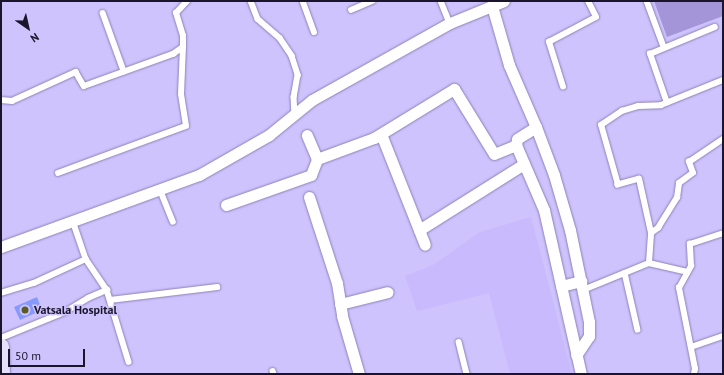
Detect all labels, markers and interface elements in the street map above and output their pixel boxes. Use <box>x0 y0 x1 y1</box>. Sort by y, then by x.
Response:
north arrow <box>8 8 48 48</box>
text: N <box>28 30 42 46</box>
place label: Vatsala Hospital <box>34 303 117 317</box>
marker: Vatsala Hospital <box>19 304 31 316</box>
scale bar <box>10 341 87 367</box>
text: 50 m <box>15 348 41 363</box>

